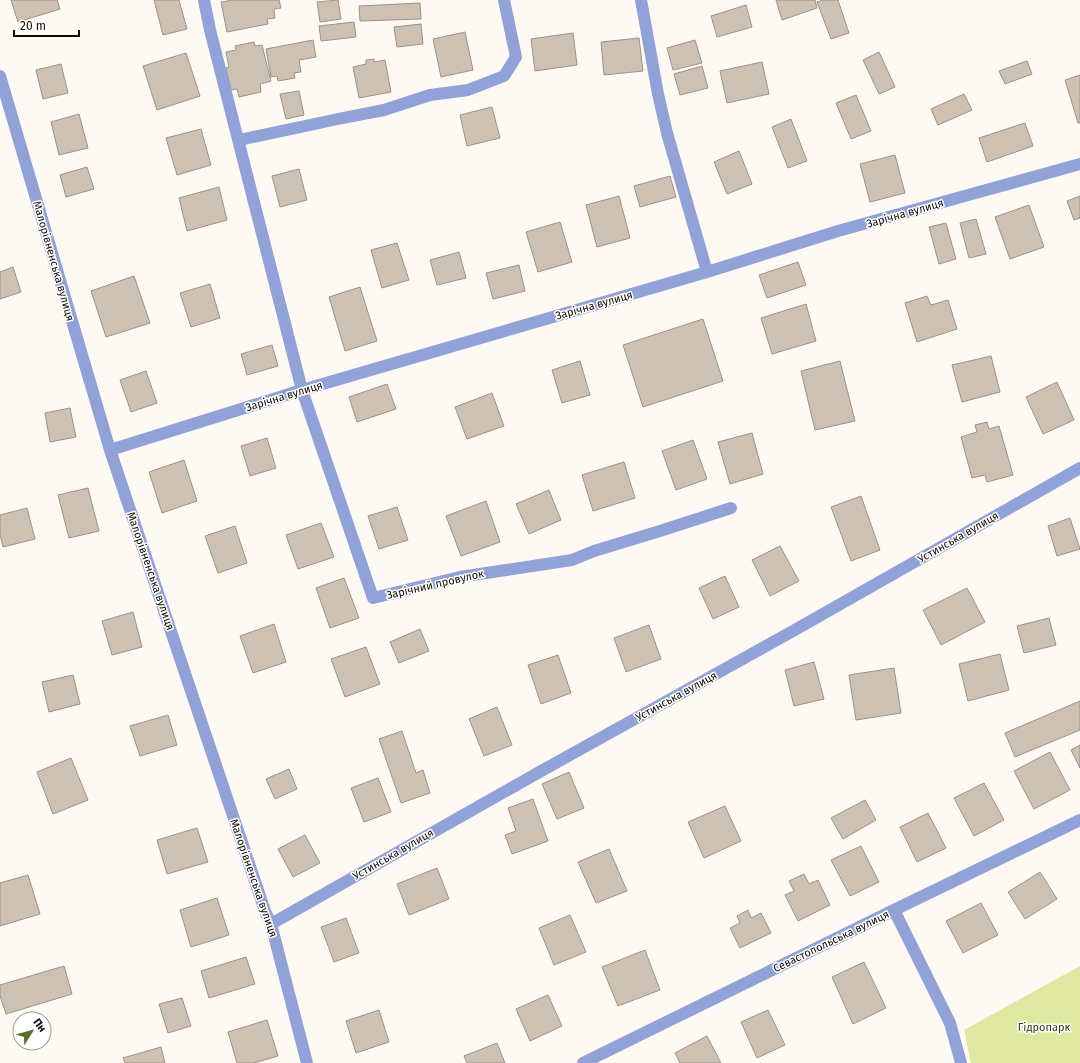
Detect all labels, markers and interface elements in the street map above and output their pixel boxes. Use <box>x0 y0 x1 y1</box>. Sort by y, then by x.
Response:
scale bar <box>14 12 79 38</box>
text: 20 m <box>20 19 46 33</box>
street label: Зарічна вулиця <box>865 196 945 231</box>
street label: Малорівненська вулиця <box>30 200 77 323</box>
street label: Зарічна вулиця <box>554 288 634 323</box>
street label: Зарічна вулиця <box>244 379 324 414</box>
street label: Устинська вулиця <box>916 509 1001 566</box>
street label: Малорівненська вулиця <box>124 510 177 632</box>
street label: Зарічний провулок <box>385 567 485 602</box>
street label: Устинська вулиця <box>633 669 719 724</box>
street label: Малорівненська вулиця <box>227 817 280 939</box>
street label: Устинська вулиця <box>351 826 436 883</box>
street label: Севастопольська вулиця <box>771 908 891 975</box>
north arrow <box>12 1011 52 1051</box>
text: Пн <box>30 1016 49 1035</box>
park label: Гідропарк <box>1018 1021 1071 1034</box>

